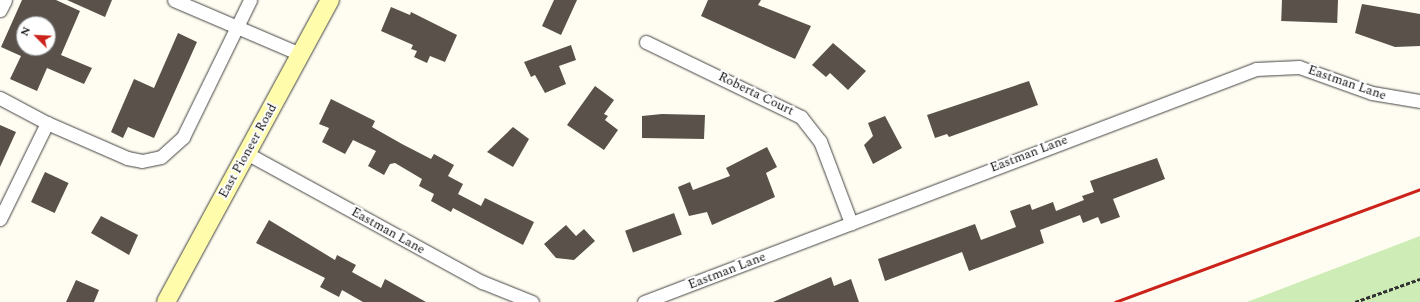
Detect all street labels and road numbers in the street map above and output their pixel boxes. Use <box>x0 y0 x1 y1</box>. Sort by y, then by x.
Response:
street label: Eastman Lane <box>1306 62 1388 104</box>
street label: Roberta Court <box>716 69 796 119</box>
street label: East Pioneer Road <box>216 101 280 201</box>
street label: Eastman Lane <box>988 132 1070 176</box>
street label: Eastman Lane <box>348 204 428 258</box>
street label: Eastman Lane <box>686 249 768 293</box>

